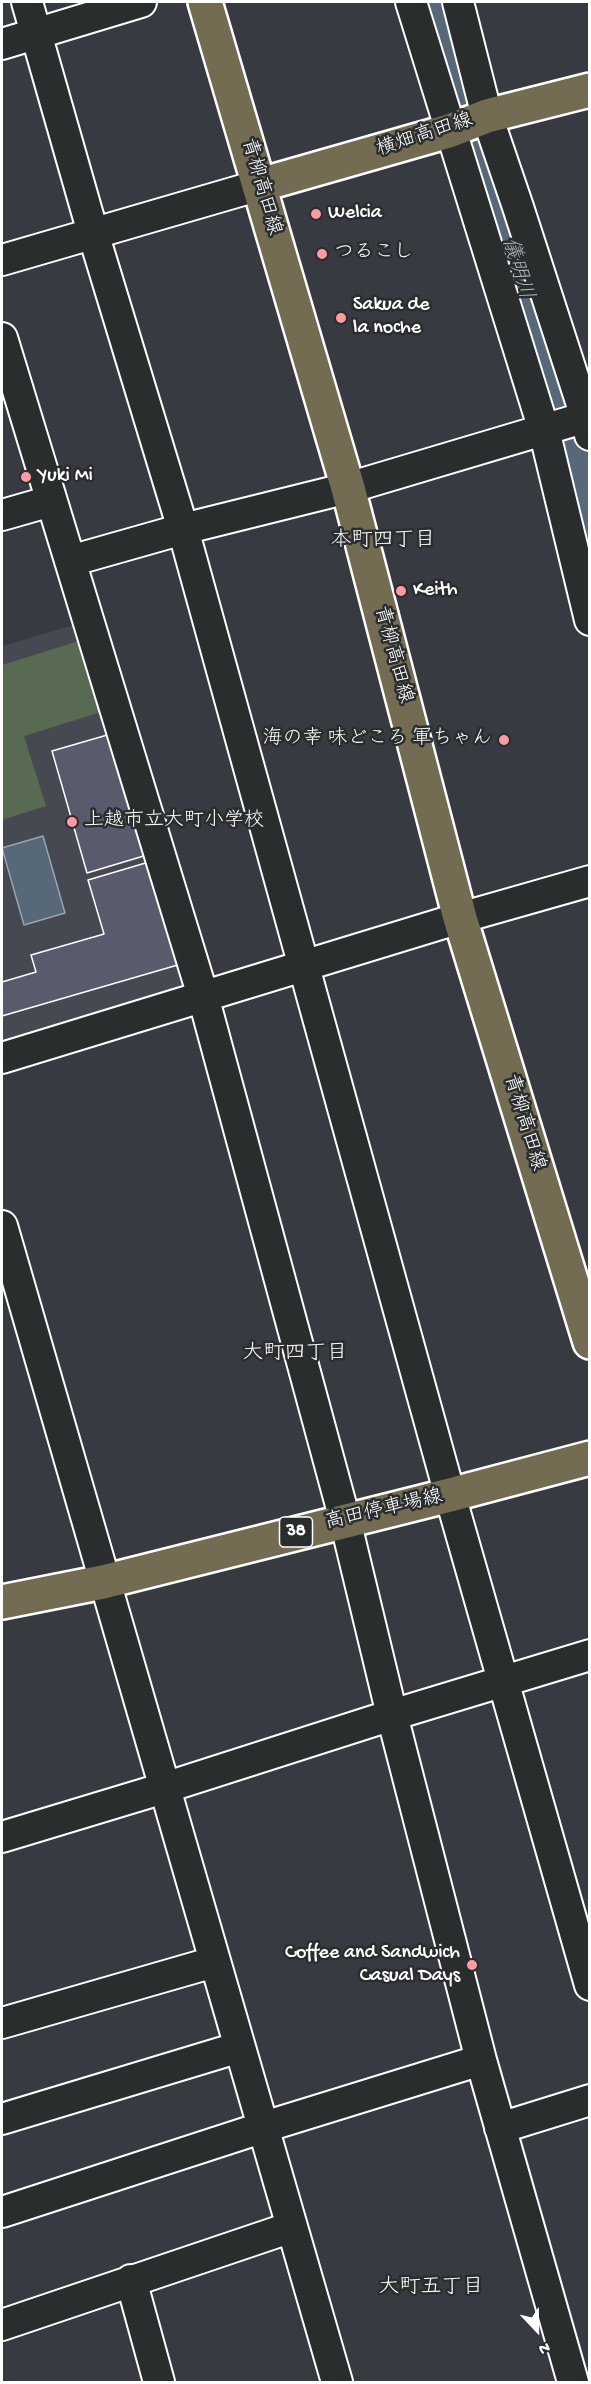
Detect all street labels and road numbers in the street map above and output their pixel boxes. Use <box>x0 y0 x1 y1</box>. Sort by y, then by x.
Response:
street label: 横畑高田線 <box>374 109 476 163</box>
street label: 青柳高田線 <box>235 136 285 238</box>
street label: 青柳高田線 <box>367 604 417 706</box>
street label: 青柳高田線 <box>497 1072 549 1174</box>
street label: 高田停車場線 <box>323 1486 445 1536</box>
road number: 38 <box>280 1517 312 1547</box>

